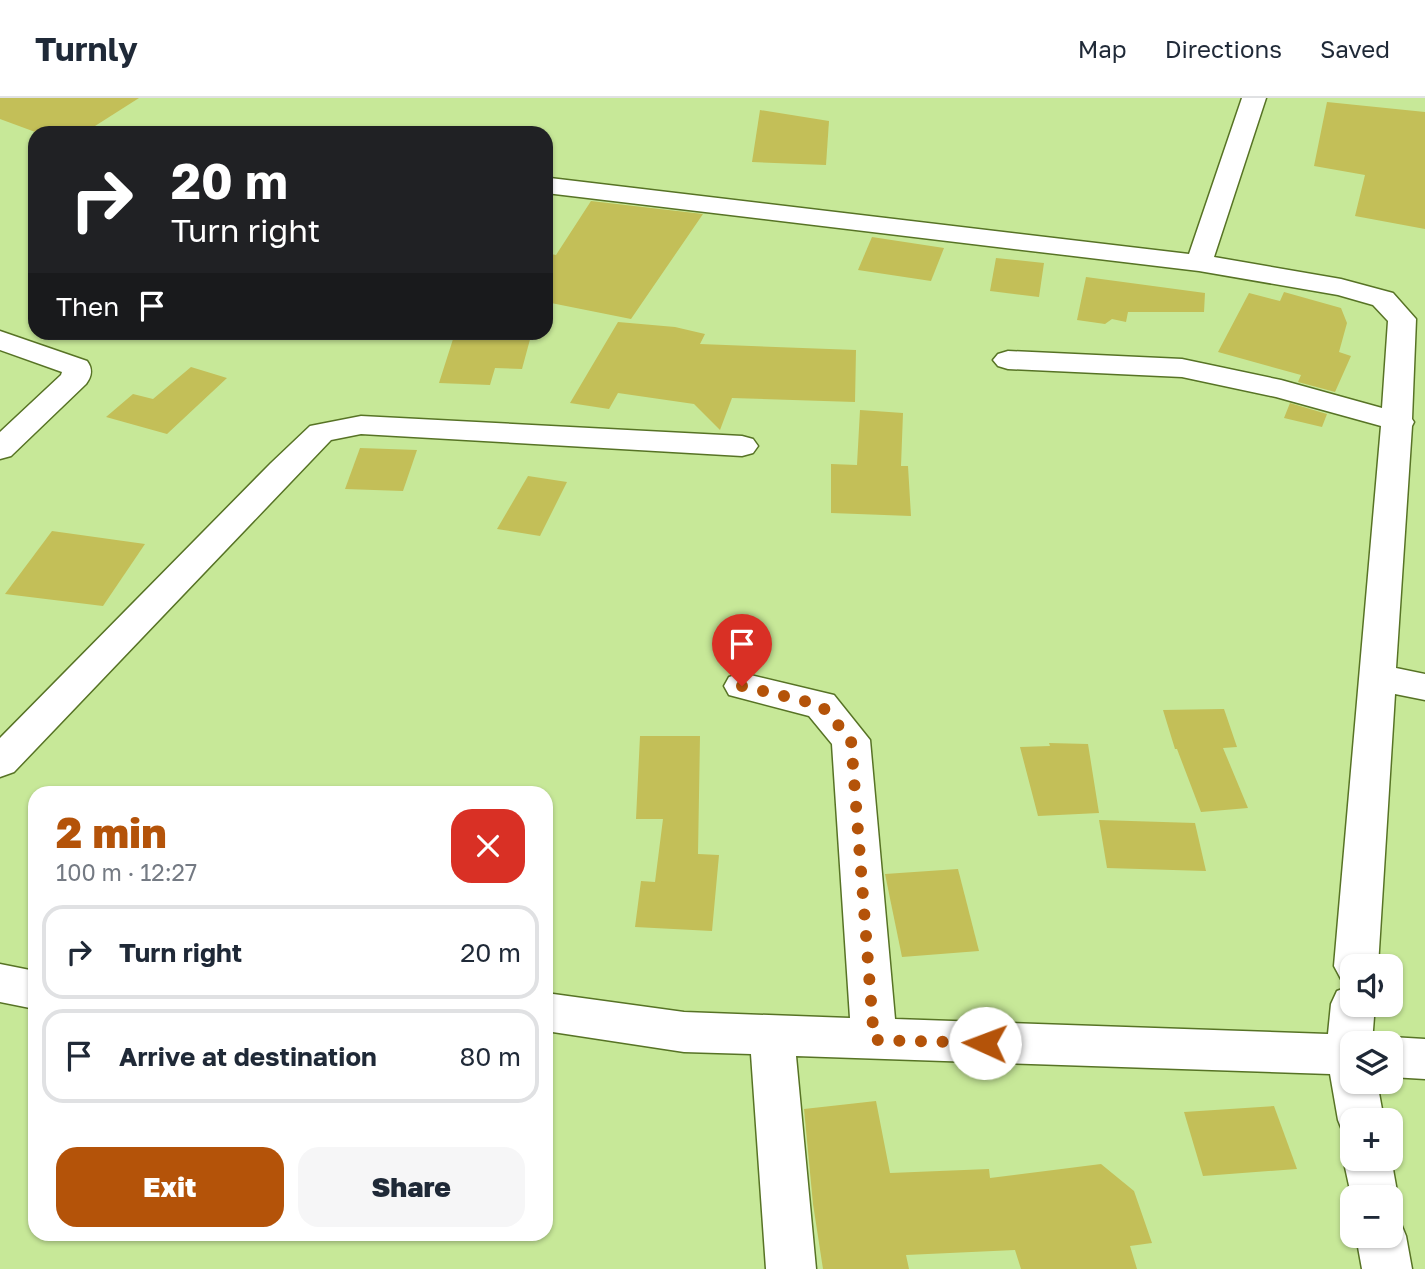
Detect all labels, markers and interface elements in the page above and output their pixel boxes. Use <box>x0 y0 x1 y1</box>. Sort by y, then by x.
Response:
text: Turnly <box>35 29 138 68</box>
text: Map <box>1078 34 1127 63</box>
text: Directions <box>1165 34 1282 63</box>
text: Saved <box>1320 34 1390 63</box>
text: 20 m <box>171 151 288 210</box>
icon: right <box>56 154 147 245</box>
text: Turn right <box>171 211 320 249</box>
icon: arrive <box>133 287 171 325</box>
text: Then <box>56 291 119 322</box>
pin <box>712 614 772 686</box>
icon: arrive <box>723 625 761 663</box>
text: 2 min <box>56 807 167 857</box>
button: close <box>451 809 525 883</box>
text: 100 m · 12:27 <box>56 858 197 886</box>
icon: right <box>60 933 98 971</box>
text: Turn right <box>119 937 242 968</box>
text: 20 m <box>460 937 521 968</box>
map controls <box>1340 954 1403 1248</box>
button: sound <box>1340 954 1403 1017</box>
position arrow <box>948 1006 1022 1080</box>
button: layers <box>1340 1031 1403 1094</box>
icon: arrive <box>60 1037 98 1075</box>
text: Arrive at destination <box>119 1041 377 1072</box>
text: 80 m <box>460 1041 521 1072</box>
button: + <box>1340 1108 1403 1171</box>
button: Exit <box>56 1147 284 1227</box>
button: Share <box>298 1147 525 1227</box>
button: − <box>1340 1185 1403 1248</box>

